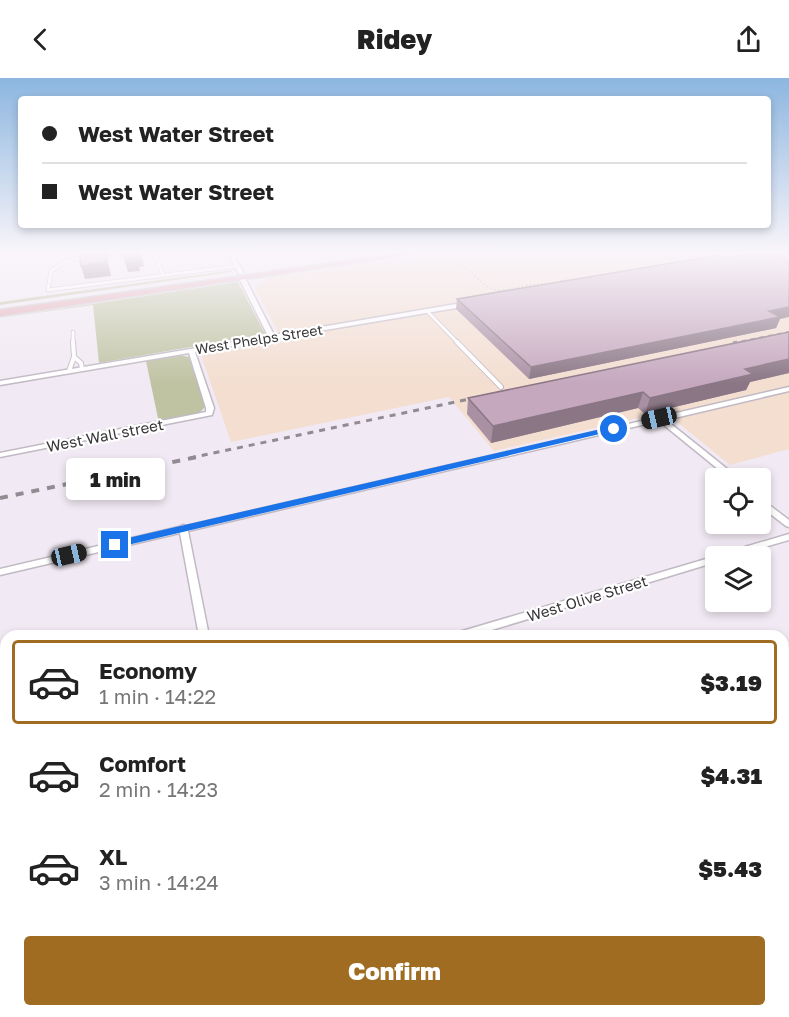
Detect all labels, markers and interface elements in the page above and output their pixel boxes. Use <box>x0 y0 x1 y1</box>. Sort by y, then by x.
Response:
icon: back <box>24 23 57 56</box>
text: Ridey <box>357 23 432 55</box>
icon: share <box>732 23 765 56</box>
text: West Water Street <box>78 120 274 147</box>
text: West Water Street <box>78 178 274 205</box>
street label: West Phelps Street <box>194 321 324 357</box>
car <box>639 405 679 431</box>
street label: West Wall street <box>45 415 165 455</box>
route start <box>600 415 627 442</box>
callout: 1 min <box>66 458 164 500</box>
text: 1 min <box>90 467 141 491</box>
map controls <box>705 468 771 612</box>
button: locate <box>705 468 771 534</box>
route end <box>101 531 128 558</box>
car <box>49 542 89 568</box>
button: layers <box>705 546 771 612</box>
street label: West Olive Street <box>525 571 649 625</box>
icon: car <box>27 655 81 709</box>
text: Economy <box>99 657 197 684</box>
text: $3.19 <box>700 669 762 696</box>
text: 1 min · 14:22 <box>99 684 216 708</box>
icon: car <box>27 748 81 802</box>
text: Comfort <box>99 750 186 777</box>
text: $4.31 <box>701 762 762 789</box>
text: 2 min · 14:23 <box>99 777 218 801</box>
icon: car <box>27 841 81 895</box>
text: XL <box>99 843 127 870</box>
text: $5.43 <box>698 855 762 882</box>
text: 3 min · 14:24 <box>99 870 219 894</box>
button: Confirm <box>24 936 765 1005</box>

